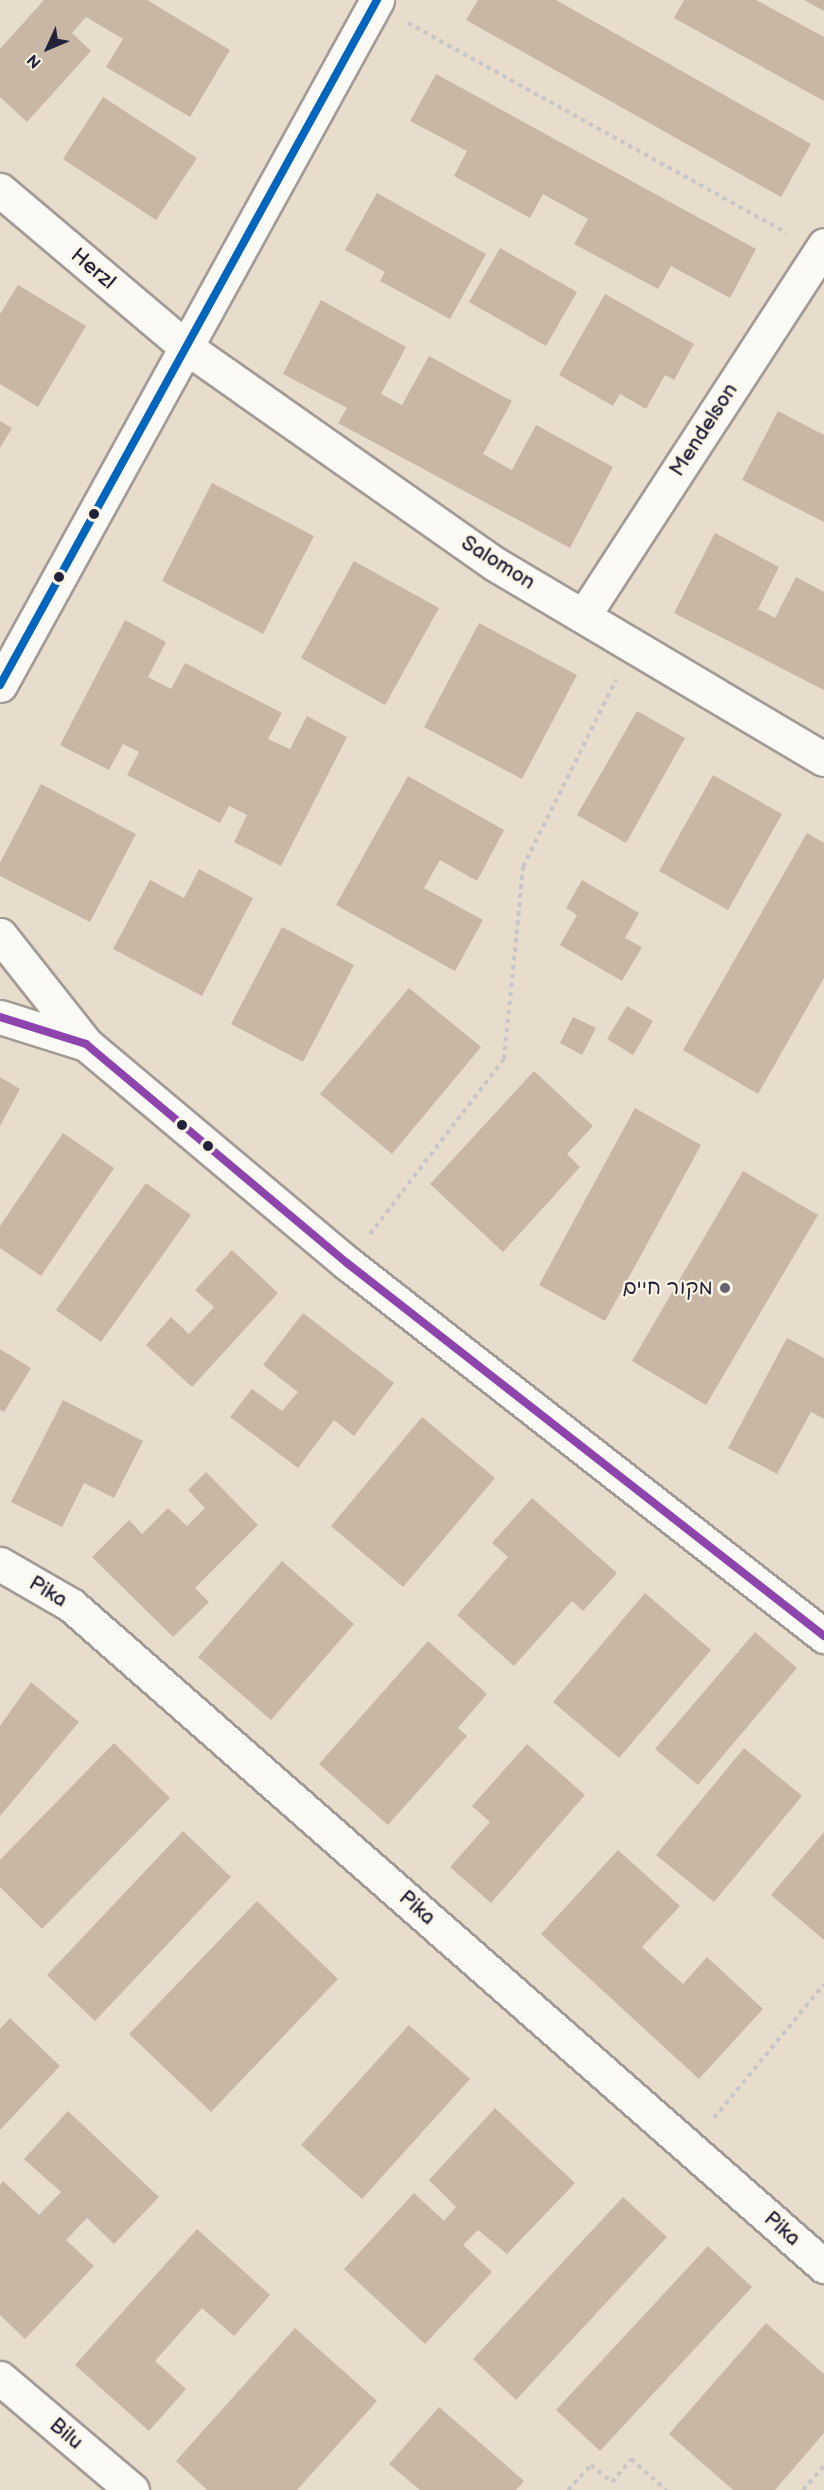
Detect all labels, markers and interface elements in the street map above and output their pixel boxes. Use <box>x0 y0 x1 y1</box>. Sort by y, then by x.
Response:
north arrow <box>18 18 78 78</box>
text: N <box>24 50 46 72</box>
street label: Herzl <box>66 243 120 295</box>
street label: Mendelson <box>665 379 743 481</box>
unlabelled marker <box>88 508 100 520</box>
street label: Salomon <box>456 531 540 595</box>
unlabelled marker <box>53 571 65 583</box>
unlabelled marker <box>176 1119 188 1131</box>
unlabelled marker <box>202 1140 214 1152</box>
place label: מקור חיים <box>622 1275 713 1301</box>
marker: מקור חיים <box>718 1281 732 1295</box>
street label: Pika <box>24 1571 72 1613</box>
street label: Pika <box>394 1885 440 1931</box>
street label: Pika <box>759 2206 805 2252</box>
street label: Bilu <box>44 2413 88 2455</box>

